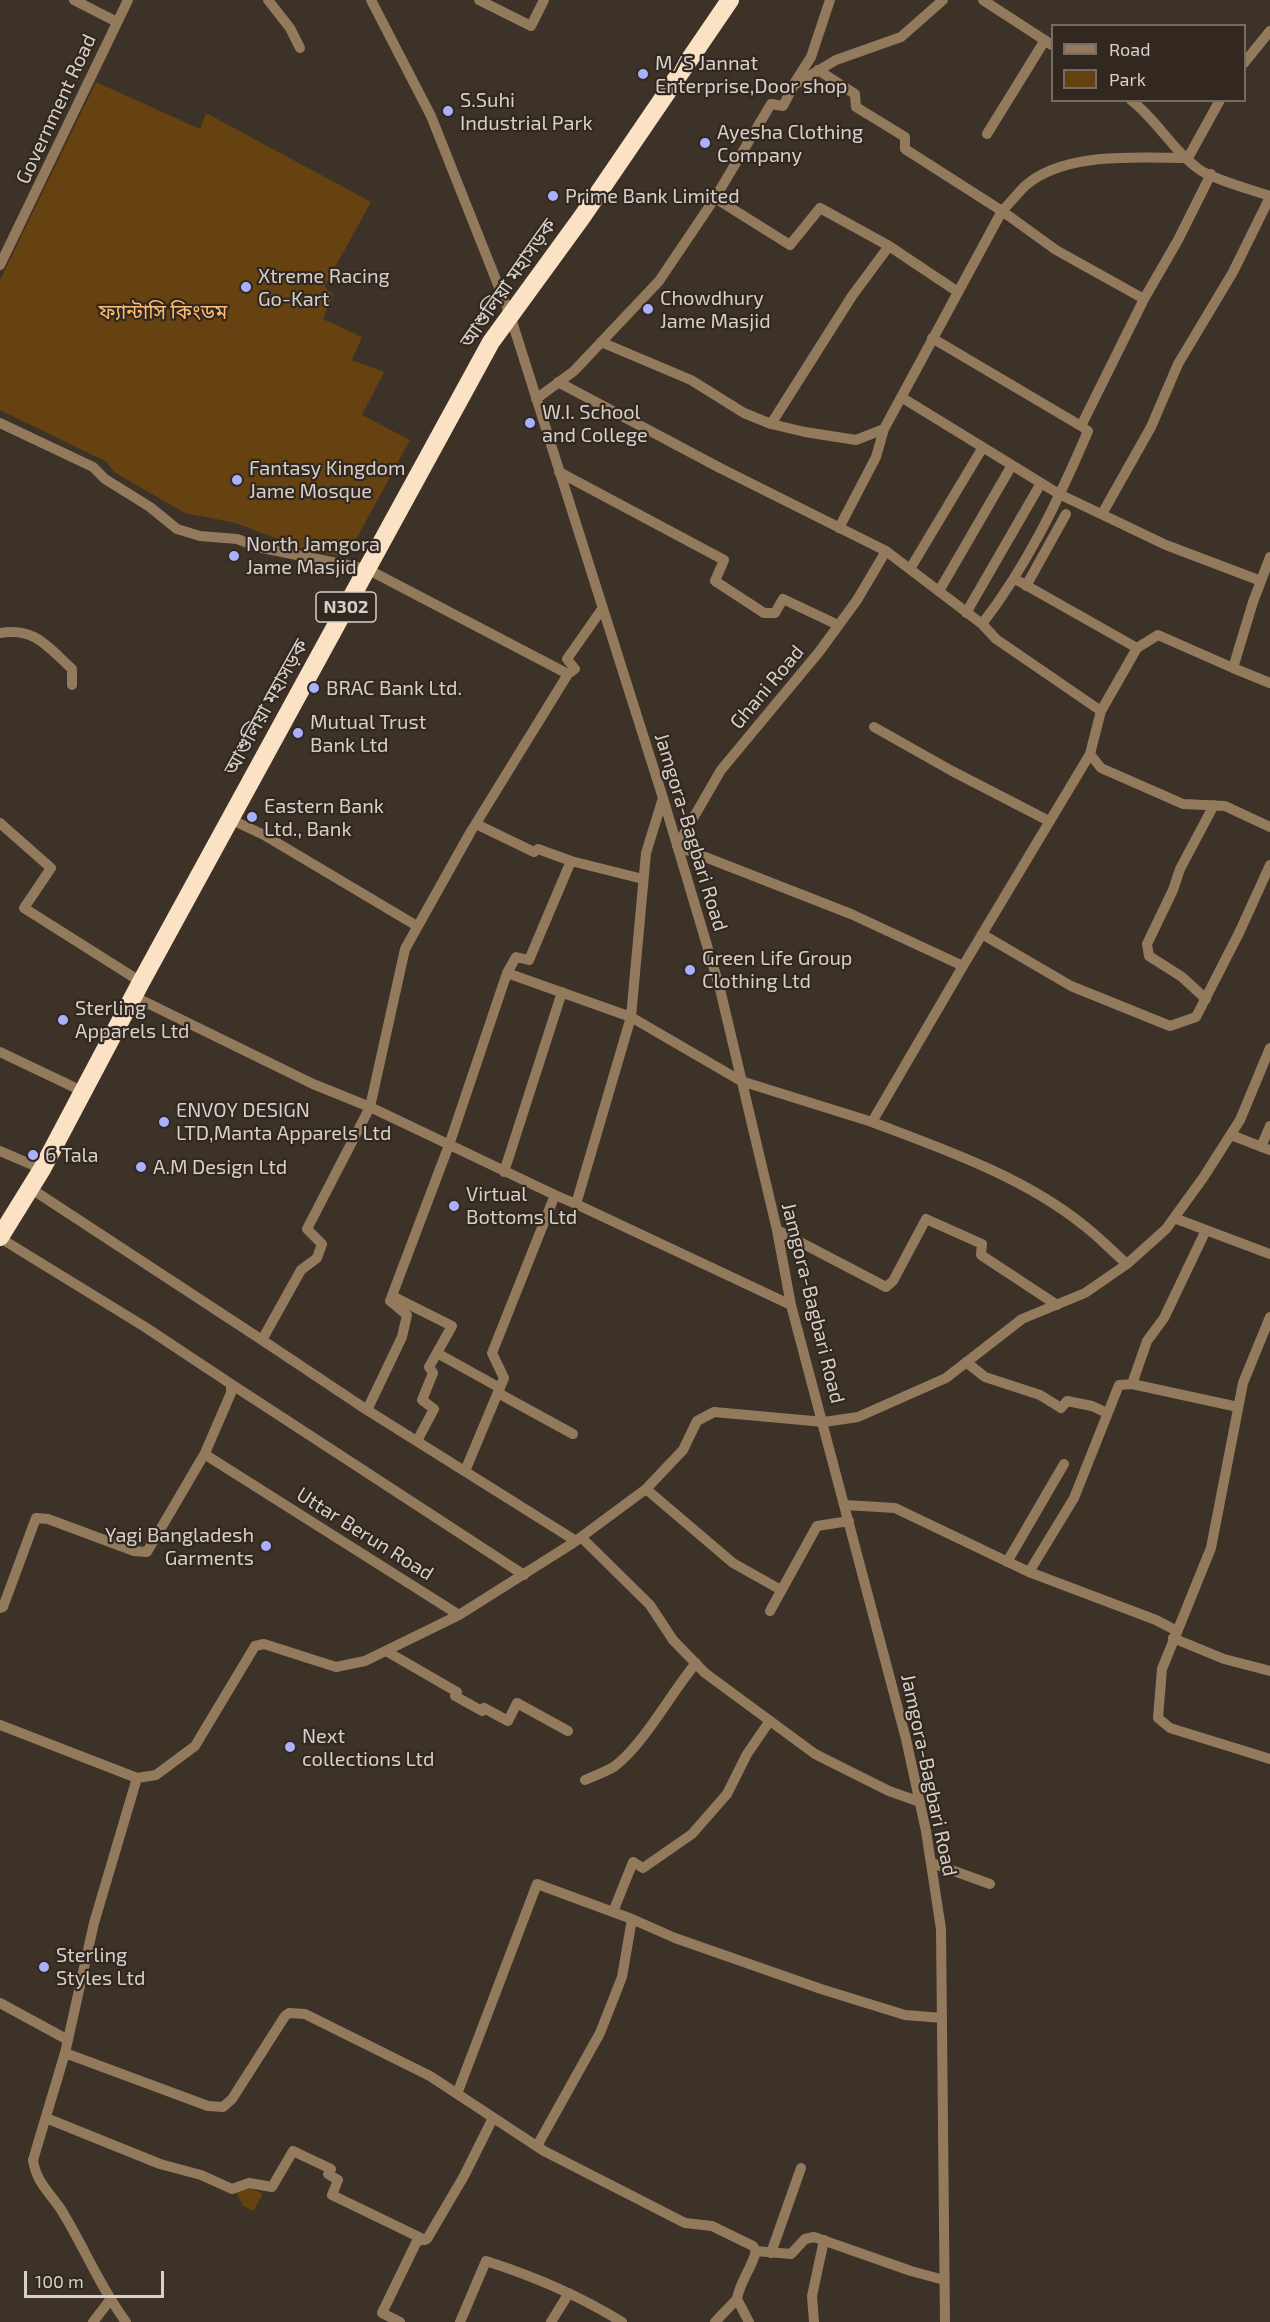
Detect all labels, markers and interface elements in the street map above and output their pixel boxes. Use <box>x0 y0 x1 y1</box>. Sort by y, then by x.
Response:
legend <box>1051 24 1246 102</box>
street label: Government Road <box>11 30 101 188</box>
text: Road <box>1109 38 1150 60</box>
place label: M/S Jannat Enterprise,Door shop <box>655 51 847 98</box>
marker: M/S Jannat Enterprise,Door shop <box>636 67 650 81</box>
text: Park <box>1109 68 1146 90</box>
place label: S.Suhi Industrial Park <box>460 88 593 135</box>
marker: S.Suhi Industrial Park <box>441 104 455 118</box>
place label: Ayesha Clothing Company <box>717 120 863 167</box>
marker: Ayesha Clothing Company <box>698 136 712 150</box>
place label: Prime Bank Limited <box>565 184 740 208</box>
marker: Prime Bank Limited <box>546 189 560 203</box>
street label: আশুলিয়া মহাসড়ক <box>455 214 561 352</box>
place label: Xtreme Racing Go-Kart <box>258 264 390 311</box>
marker: Xtreme Racing Go-Kart <box>239 280 253 294</box>
place label: Chowdhury Jame Masjid <box>660 286 771 333</box>
park label: ফ্যান্টাসি কিংডম <box>99 300 227 324</box>
marker: Chowdhury Jame Masjid <box>641 302 655 316</box>
place label: W.I. School and College <box>542 400 648 447</box>
marker: W.I. School and College <box>523 416 537 430</box>
place label: Fantasy Kingdom Jame Mosque <box>249 456 405 503</box>
marker: Fantasy Kingdom Jame Mosque <box>230 473 244 487</box>
place label: North Jamgora Jame Masjid <box>246 532 380 579</box>
marker: North Jamgora Jame Masjid <box>227 549 241 563</box>
road number: N302 <box>316 592 376 622</box>
street label: আশুলিয়া মহাসড়ক <box>219 635 313 779</box>
street label: Ghani Road <box>725 640 809 734</box>
place label: BRAC Bank Ltd. <box>326 676 462 700</box>
marker: BRAC Bank Ltd. <box>307 681 321 695</box>
place label: Mutual Trust Bank Ltd <box>310 710 426 757</box>
marker: Mutual Trust Bank Ltd <box>291 726 305 740</box>
street label: Jamgora-Bagbari Road <box>649 730 733 934</box>
place label: Eastern Bank Ltd., Bank <box>264 794 384 841</box>
marker: Eastern Bank Ltd., Bank <box>245 810 259 824</box>
place label: Green Life Group Clothing Ltd <box>702 946 852 993</box>
marker: Green Life Group Clothing Ltd <box>683 963 697 977</box>
place label: Sterling Apparels Ltd <box>75 996 190 1043</box>
marker: Sterling Apparels Ltd <box>56 1013 70 1027</box>
place label: ENVOY DESIGN LTD,Manta Apparels Ltd <box>176 1098 391 1145</box>
marker: ENVOY DESIGN LTD,Manta Apparels Ltd <box>157 1115 171 1129</box>
place label: 6 Tala <box>45 1143 99 1167</box>
marker: 6 Tala <box>26 1148 40 1162</box>
place label: A.M Design Ltd <box>153 1155 287 1179</box>
marker: A.M Design Ltd <box>134 1160 148 1174</box>
place label: Virtual Bottoms Ltd <box>466 1182 577 1229</box>
marker: Virtual Bottoms Ltd <box>447 1199 461 1213</box>
street label: Jamgora-Bagbari Road <box>776 1200 850 1406</box>
street label: Uttar Berun Road <box>292 1482 438 1586</box>
place label: Yagi Bangladesh Garments <box>105 1523 254 1570</box>
marker: Yagi Bangladesh Garments <box>259 1539 273 1553</box>
street label: Jamgora-Bagbari Road <box>896 1672 962 1878</box>
place label: Next collections Ltd <box>302 1724 434 1771</box>
marker: Next collections Ltd <box>283 1740 297 1754</box>
place label: Sterling Styles Ltd <box>56 1943 145 1990</box>
marker: Sterling Styles Ltd <box>37 1960 51 1974</box>
scale bar <box>27 2259 166 2297</box>
text: 100 m <box>35 2270 84 2292</box>

